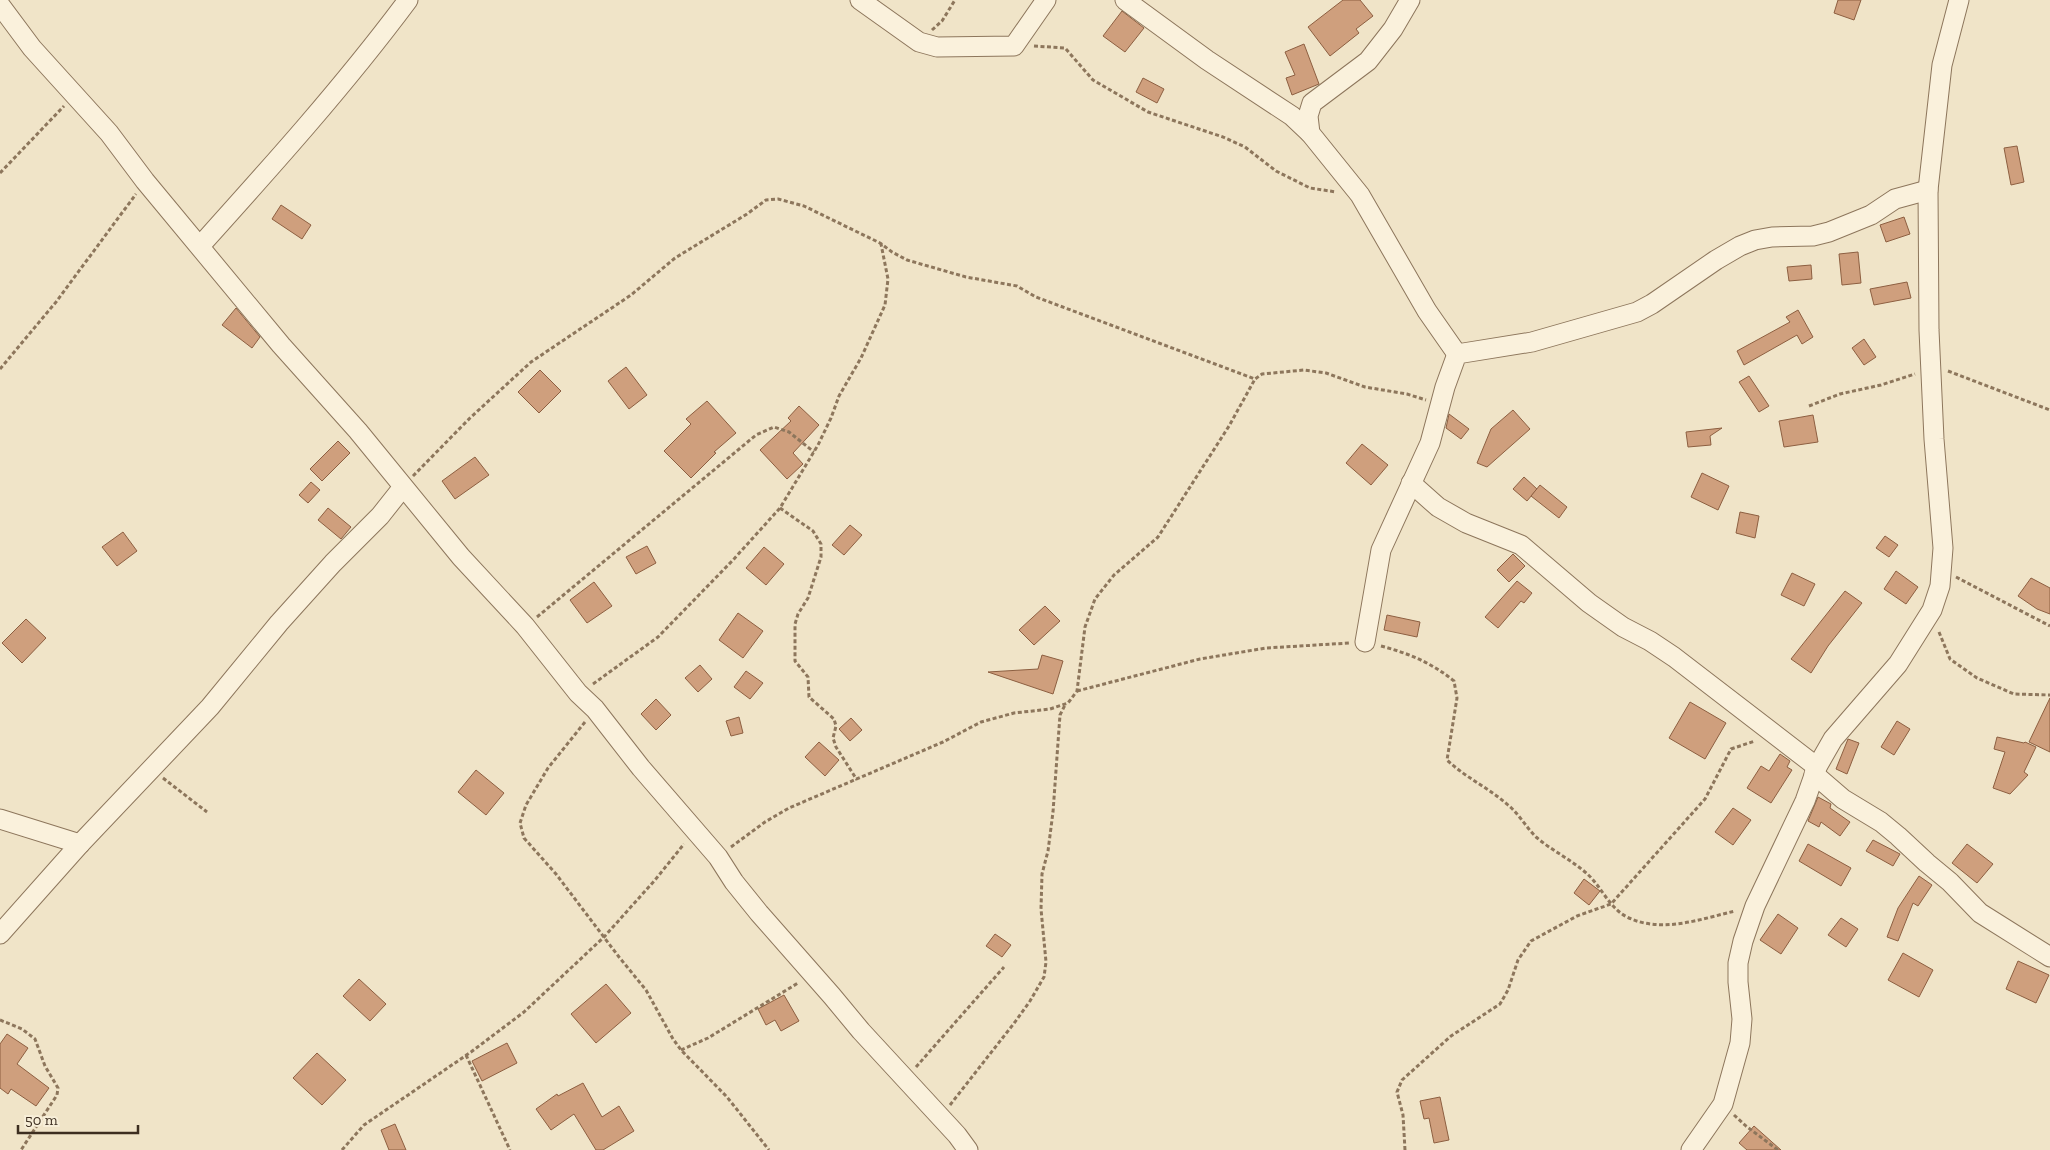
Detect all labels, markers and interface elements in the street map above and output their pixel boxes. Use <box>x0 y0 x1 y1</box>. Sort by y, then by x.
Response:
scale bar <box>18 1102 138 1134</box>
text: 50 m <box>25 1111 58 1129</box>

